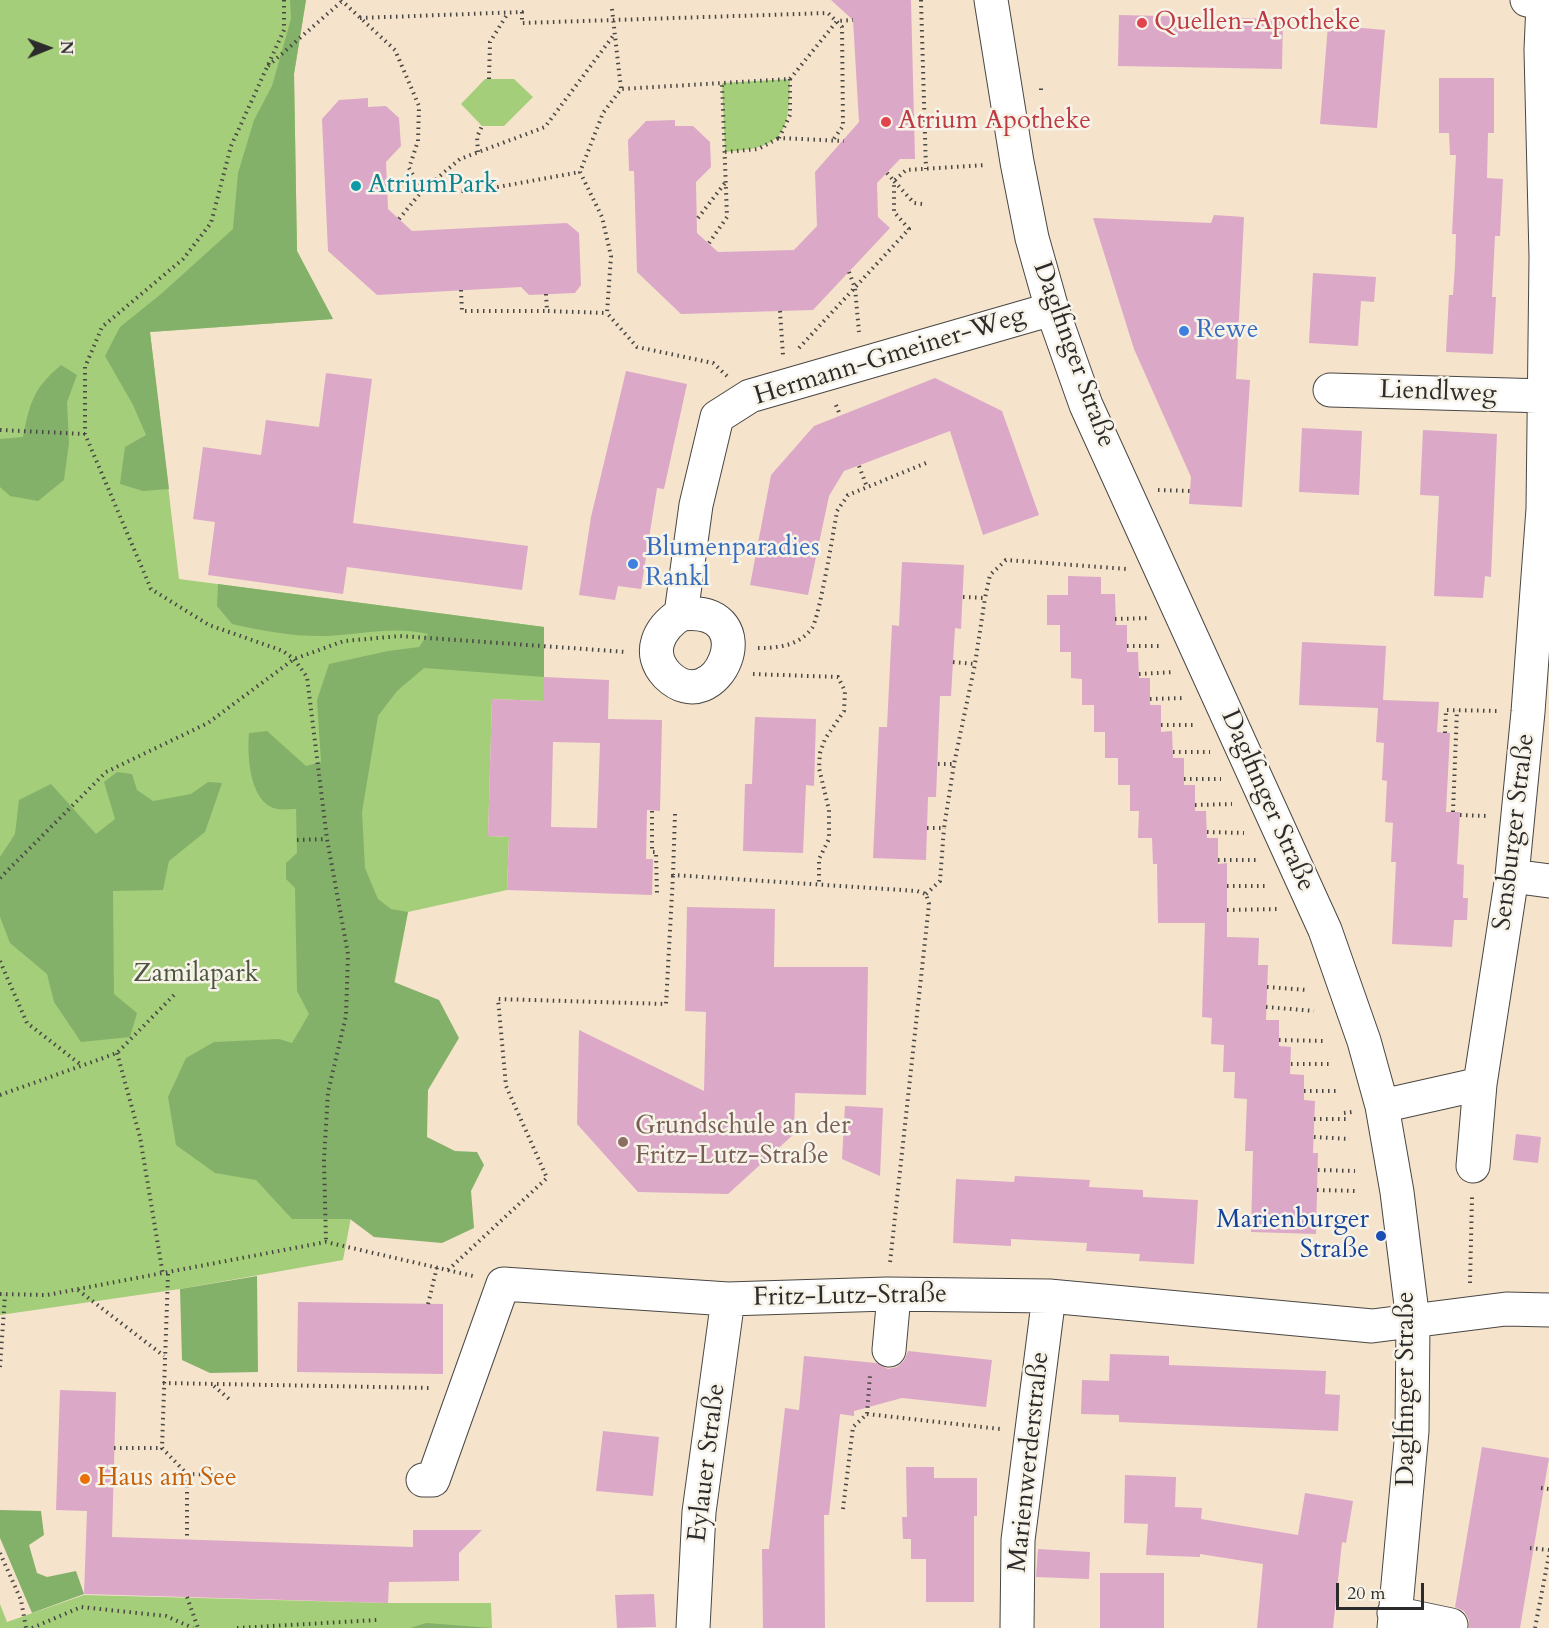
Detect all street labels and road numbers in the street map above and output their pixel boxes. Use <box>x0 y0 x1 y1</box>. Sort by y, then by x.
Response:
street label: Daglfinger Straße <box>1025 258 1121 452</box>
street label: Hermann-Gmeiner-Weg <box>751 301 1029 413</box>
street label: Liendlweg <box>1379 375 1497 411</box>
street label: Daglfinger Straße <box>1213 706 1321 896</box>
street label: Sensburger Straße <box>1487 732 1543 932</box>
street label: Fritz-Lutz-Straße <box>753 1280 947 1314</box>
street label: Daglfinger Straße <box>1391 1291 1423 1487</box>
street label: Marienwerderstraße <box>1003 1350 1057 1574</box>
street label: Eylauer Straße <box>683 1382 733 1544</box>

